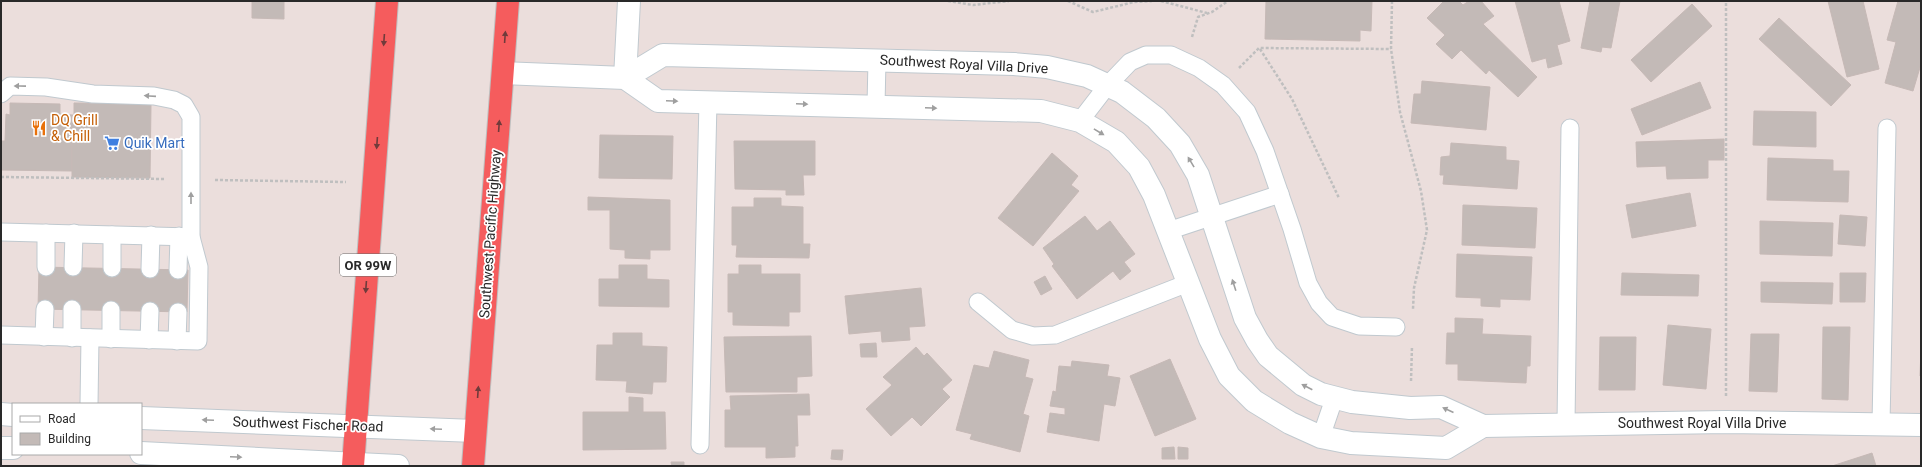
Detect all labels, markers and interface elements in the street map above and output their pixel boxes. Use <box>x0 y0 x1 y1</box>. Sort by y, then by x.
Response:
one-way arrow <box>502 31 509 43</box>
one-way arrow <box>381 34 388 46</box>
street label: Southwest Royal Villa Drive <box>879 52 1049 76</box>
one-way arrow <box>14 83 26 90</box>
one-way arrow <box>144 93 156 100</box>
one-way arrow <box>666 98 679 104</box>
one-way arrow <box>796 101 808 108</box>
one-way arrow <box>925 105 938 111</box>
place label: DQ Grill & Chill <box>51 112 98 144</box>
restaurant icon: DQ Grill & Chill <box>30 119 48 137</box>
one-way arrow <box>495 120 502 132</box>
one-way arrow <box>1093 129 1105 136</box>
supermarket icon: Quik Mart <box>103 134 121 152</box>
place label: Quik Mart <box>124 135 185 151</box>
one-way arrow <box>373 137 380 149</box>
street label: Southwest Pacific Highway <box>476 149 504 319</box>
one-way arrow <box>1187 156 1194 168</box>
one-way arrow <box>188 191 194 204</box>
road number: OR 99W <box>340 254 396 276</box>
one-way arrow <box>1231 278 1237 290</box>
one-way arrow <box>362 281 369 293</box>
one-way arrow <box>1302 384 1313 390</box>
one-way arrow <box>475 386 481 398</box>
legend <box>12 403 142 455</box>
one-way arrow <box>1442 407 1453 413</box>
text: Road <box>48 412 76 426</box>
street label: Southwest Fischer Road <box>232 413 384 435</box>
street label: Southwest Royal Villa Drive <box>1618 415 1786 431</box>
one-way arrow <box>202 417 214 424</box>
one-way arrow <box>429 426 442 432</box>
text: Building <box>48 432 91 446</box>
one-way arrow <box>230 454 242 461</box>

